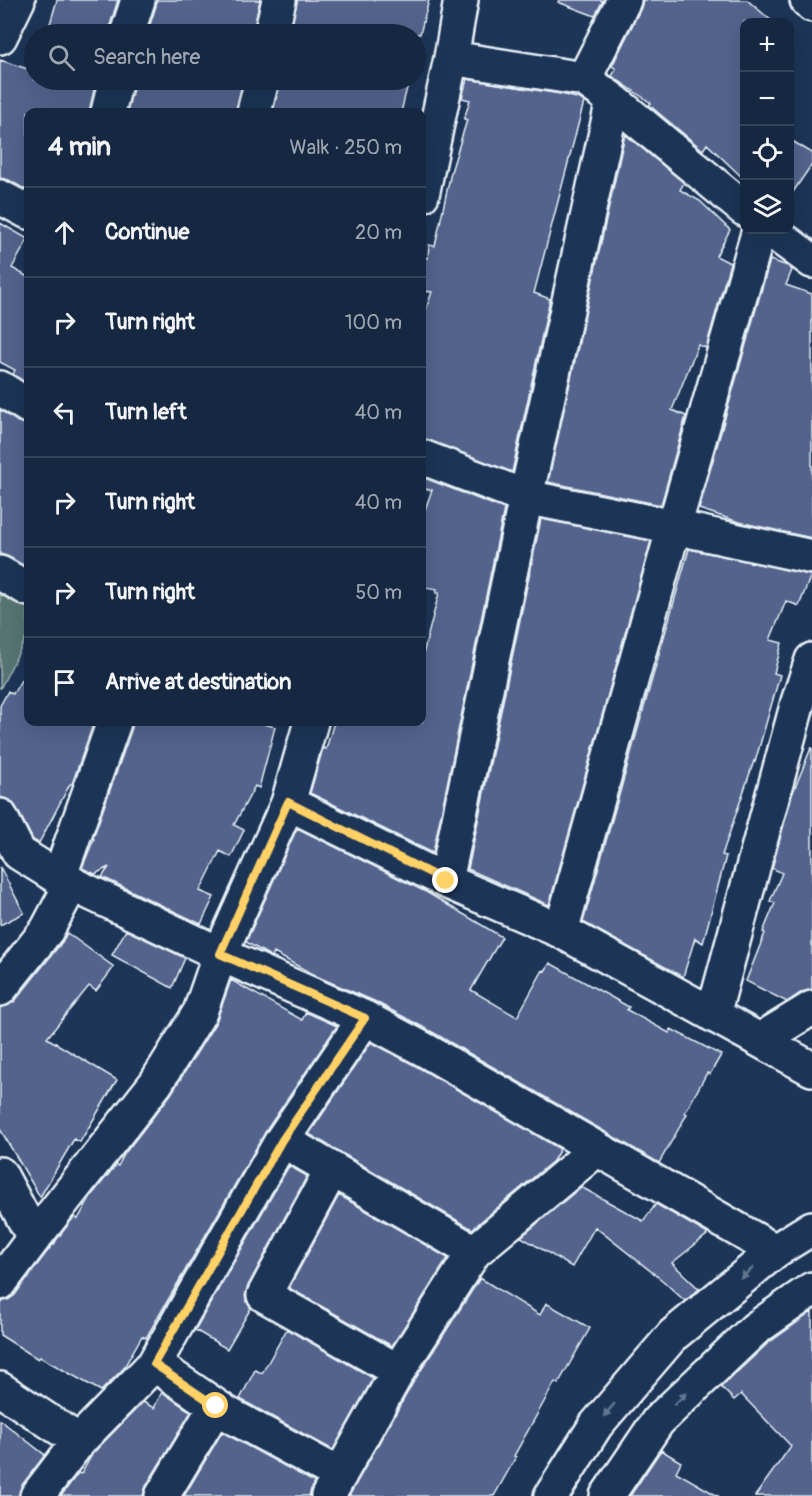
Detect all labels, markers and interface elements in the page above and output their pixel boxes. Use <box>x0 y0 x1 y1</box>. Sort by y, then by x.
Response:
map controls <box>740 18 794 234</box>
button: + <box>740 18 794 72</box>
search box <box>24 24 426 90</box>
icon: search <box>45 41 78 74</box>
text: Search here <box>93 43 200 71</box>
button: − <box>740 72 794 126</box>
button: locate <box>740 126 794 180</box>
text: 4 min <box>48 131 111 163</box>
text: Walk · 250 m <box>290 135 402 160</box>
button: layers <box>740 180 794 234</box>
icon: ahead <box>48 216 81 249</box>
text: Continue <box>105 218 189 246</box>
text: 20 m <box>355 220 402 245</box>
icon: right <box>48 306 81 339</box>
text: Turn right <box>105 308 195 336</box>
text: 100 m <box>345 310 402 335</box>
icon: left <box>48 396 81 429</box>
text: Turn left <box>105 398 187 426</box>
text: 40 m <box>355 400 402 425</box>
icon: right <box>48 486 81 519</box>
text: Turn right <box>105 488 195 516</box>
text: 40 m <box>355 490 402 515</box>
icon: right <box>48 576 81 609</box>
text: Turn right <box>105 578 195 606</box>
text: 50 m <box>355 580 402 605</box>
icon: arrive <box>48 666 81 699</box>
text: Arrive at destination <box>105 668 291 696</box>
route end <box>432 867 458 893</box>
one-way arrow <box>739 1267 755 1280</box>
route start <box>202 1392 228 1418</box>
one-way arrow <box>673 1393 687 1407</box>
one-way arrow <box>603 1402 616 1417</box>

